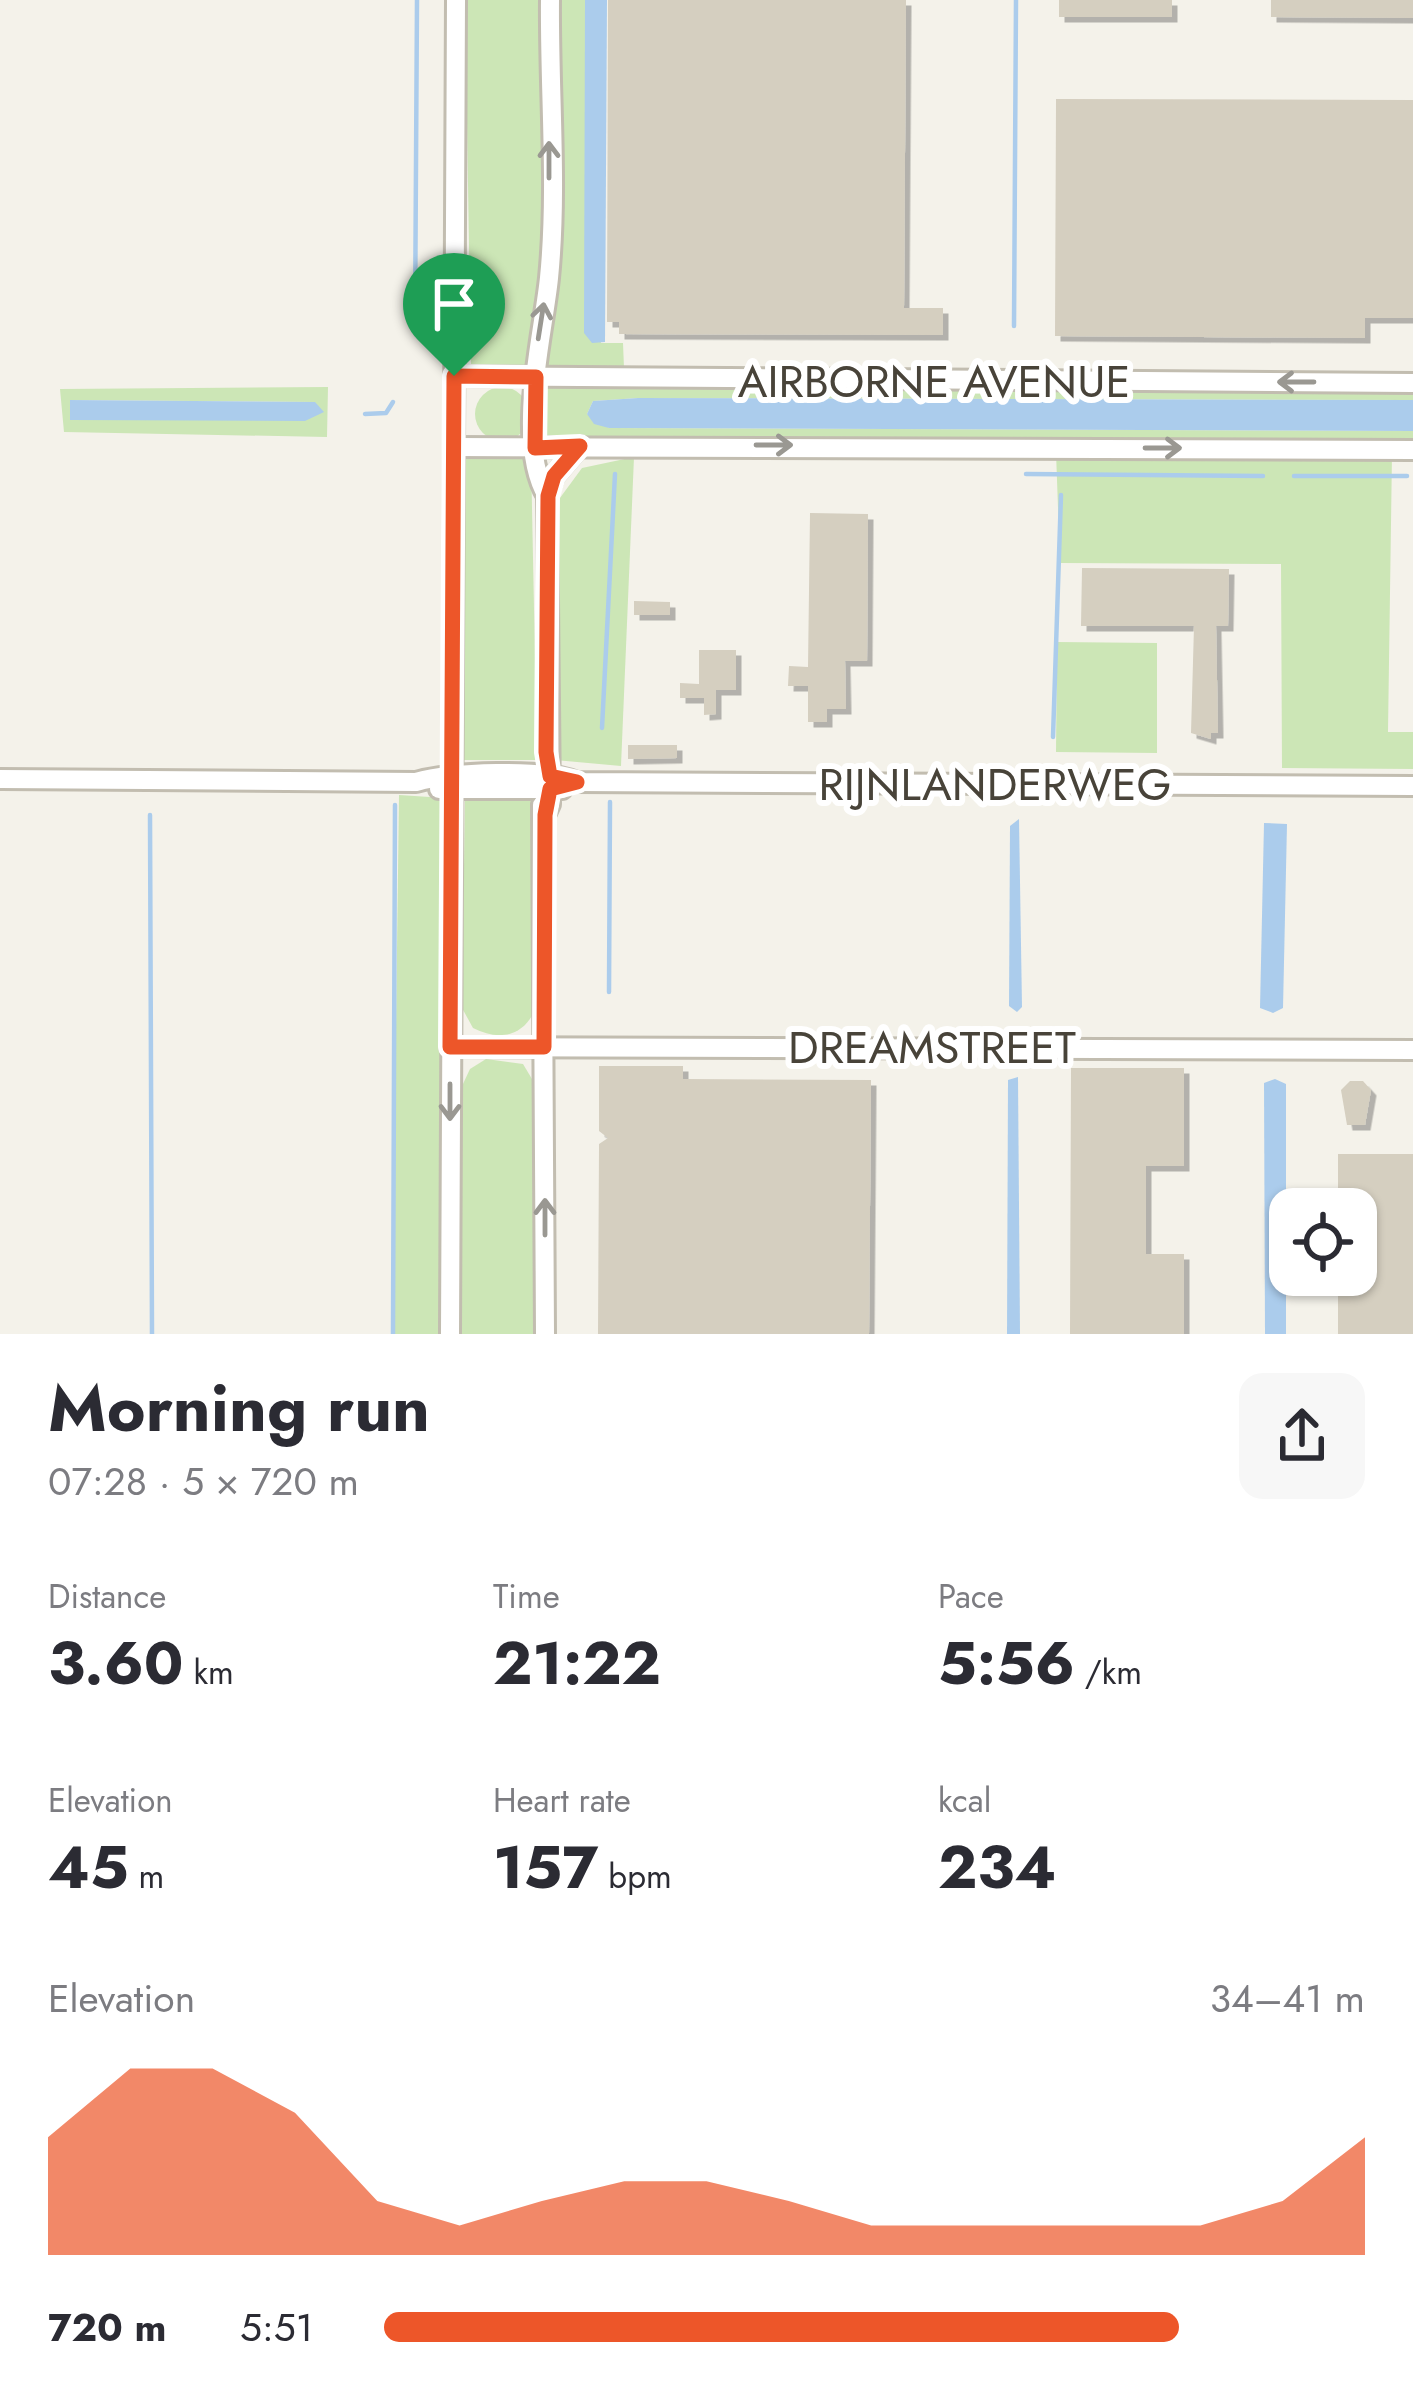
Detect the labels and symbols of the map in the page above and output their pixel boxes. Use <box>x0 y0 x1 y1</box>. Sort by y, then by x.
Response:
one-way arrow <box>538 141 560 180</box>
pin <box>403 253 505 376</box>
one-way arrow <box>531 302 554 341</box>
street label: AIRBORNE AVENUE <box>738 349 1130 414</box>
one-way arrow <box>1277 371 1316 393</box>
one-way arrow <box>754 434 793 456</box>
one-way arrow <box>1143 437 1182 459</box>
street label: RIJNLANDERWEG <box>819 752 1171 817</box>
street label: DREAMSTREET <box>788 1015 1076 1080</box>
one-way arrow <box>439 1082 461 1121</box>
one-way arrow <box>534 1198 556 1237</box>

